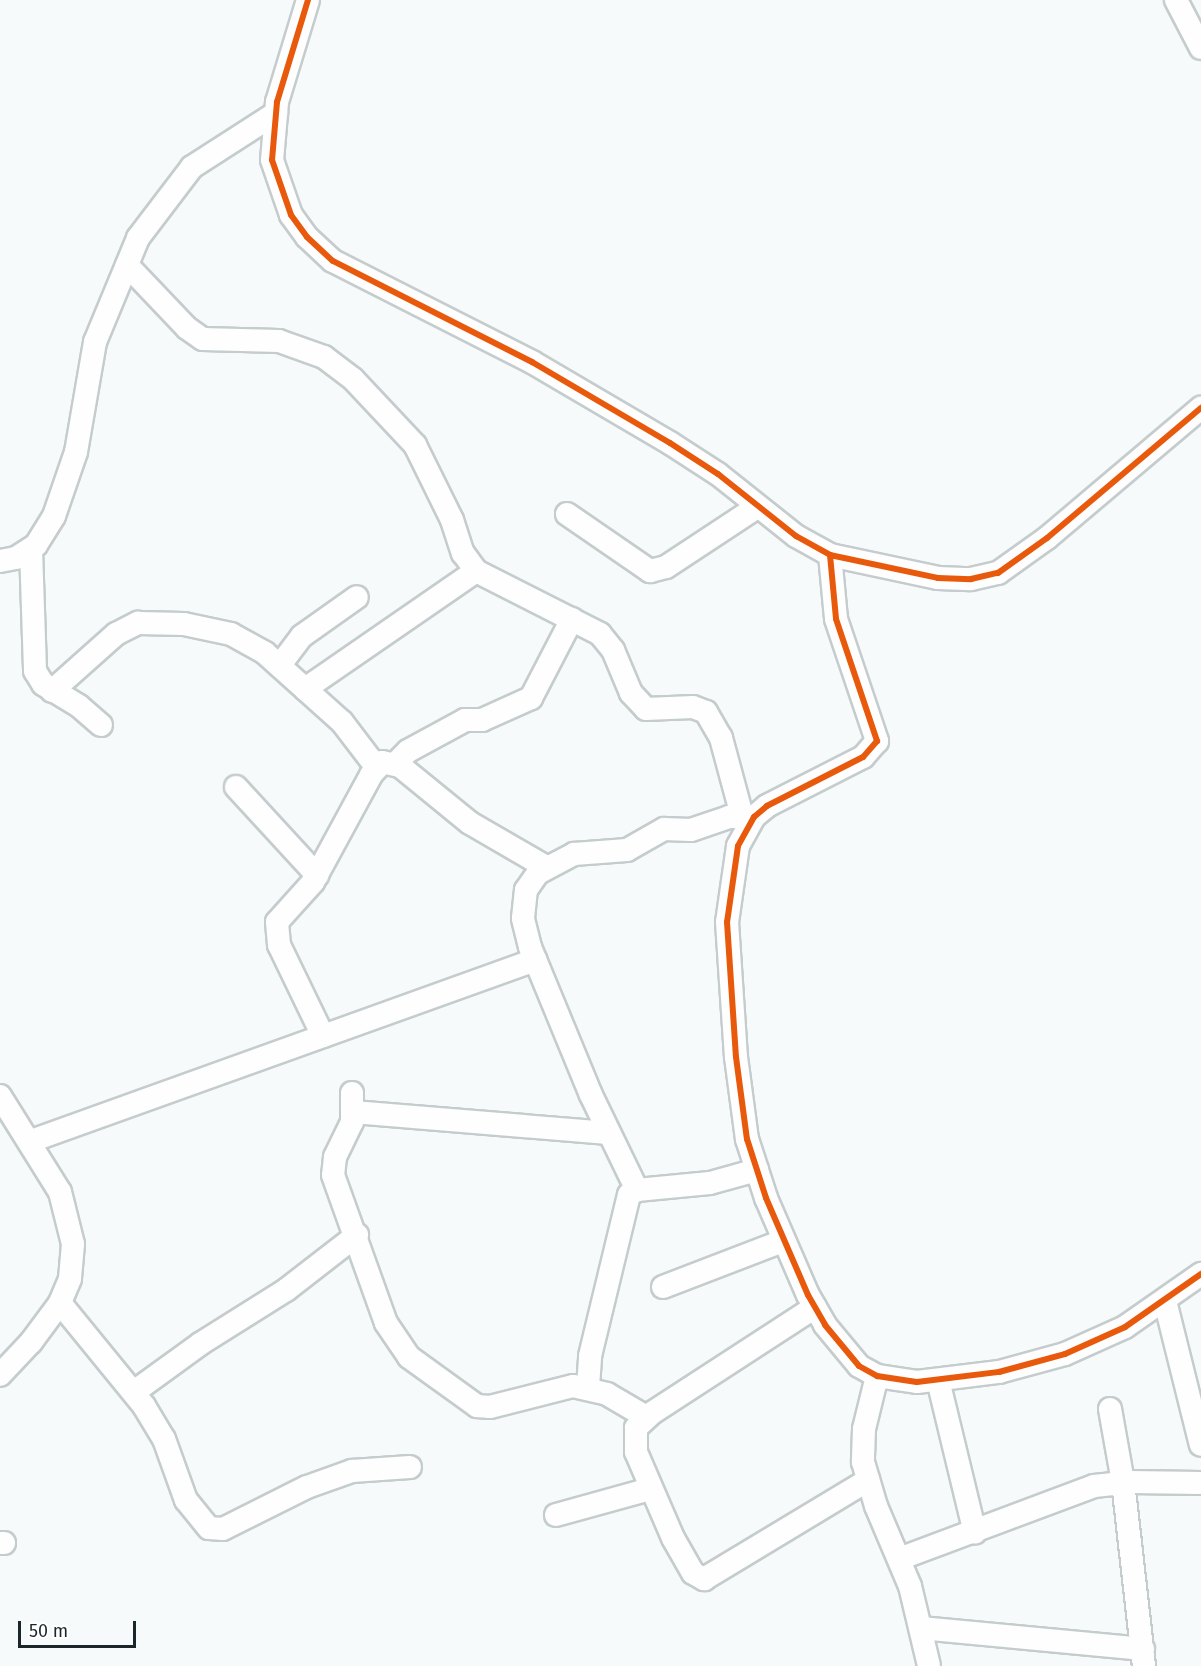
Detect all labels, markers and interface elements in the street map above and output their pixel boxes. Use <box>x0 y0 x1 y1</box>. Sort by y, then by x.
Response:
scale bar <box>21 1609 140 1647</box>
text: 50 m <box>29 1620 68 1642</box>

